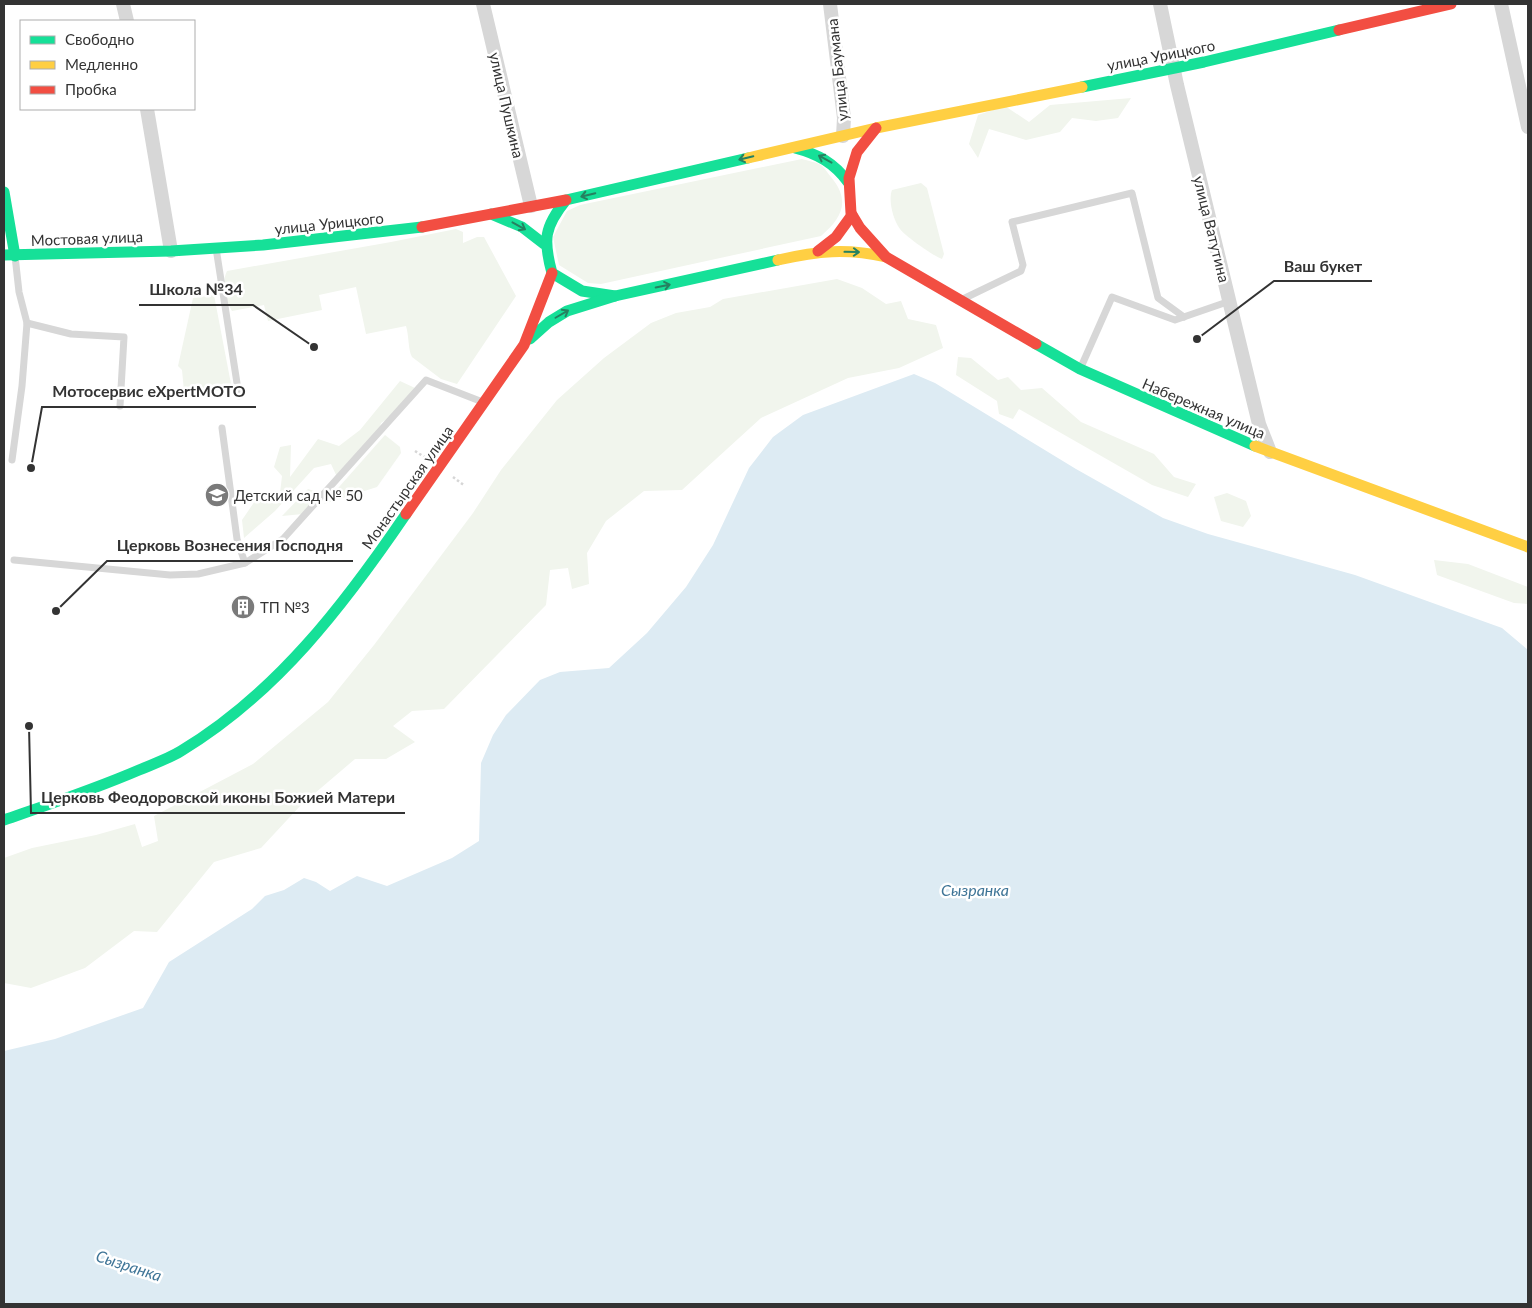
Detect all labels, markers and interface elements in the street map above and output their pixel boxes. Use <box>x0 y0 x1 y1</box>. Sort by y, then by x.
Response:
street label: улица Баумана <box>823 18 851 122</box>
legend <box>20 20 195 110</box>
text: Свободно <box>65 30 134 48</box>
street label: улица Урицкого <box>1105 36 1217 74</box>
street label: улица Пушкина <box>486 50 528 160</box>
text: Медленно <box>65 55 138 73</box>
text: Пробка <box>65 80 117 98</box>
one-way arrow <box>739 154 755 163</box>
one-way arrow <box>817 154 832 164</box>
street label: улица Ватутина <box>1190 174 1234 284</box>
one-way arrow <box>581 191 597 200</box>
street label: улица Урицкого <box>274 208 384 238</box>
one-way arrow <box>511 221 525 231</box>
street label: Мостовая улица <box>31 227 143 249</box>
one-way arrow <box>844 247 860 257</box>
callout: Ваш букет <box>1274 250 1372 281</box>
text: Ваш букет <box>1284 256 1363 275</box>
callout: Школа №34 <box>139 274 253 305</box>
text: Школа №34 <box>149 279 243 298</box>
one-way arrow <box>654 281 670 290</box>
one-way arrow <box>554 309 569 319</box>
street label: Набережная улица <box>1140 374 1268 442</box>
callout: Мотосервис eXpertMOTO <box>42 376 256 407</box>
text: Мотосервис eXpertMOTO <box>52 381 246 400</box>
street label: Монастырская улица <box>358 422 456 552</box>
school or university icon: Детский сад № 50 <box>204 482 230 508</box>
place label: Детский сад № 50 <box>234 486 363 504</box>
callout: Церковь Вознесения Господня <box>107 530 353 561</box>
text: Церковь Вознесения Господня <box>117 535 343 554</box>
building icon: ТП №3 <box>230 594 256 620</box>
place label: ТП №3 <box>260 598 310 616</box>
callout: Церковь Феодоровской иконы Божией Матери <box>31 782 405 813</box>
text: Церковь Феодоровской иконы Божией Матери <box>41 787 395 806</box>
water label: Сызранка <box>941 880 1009 899</box>
water label: Сызранка <box>94 1245 164 1285</box>

